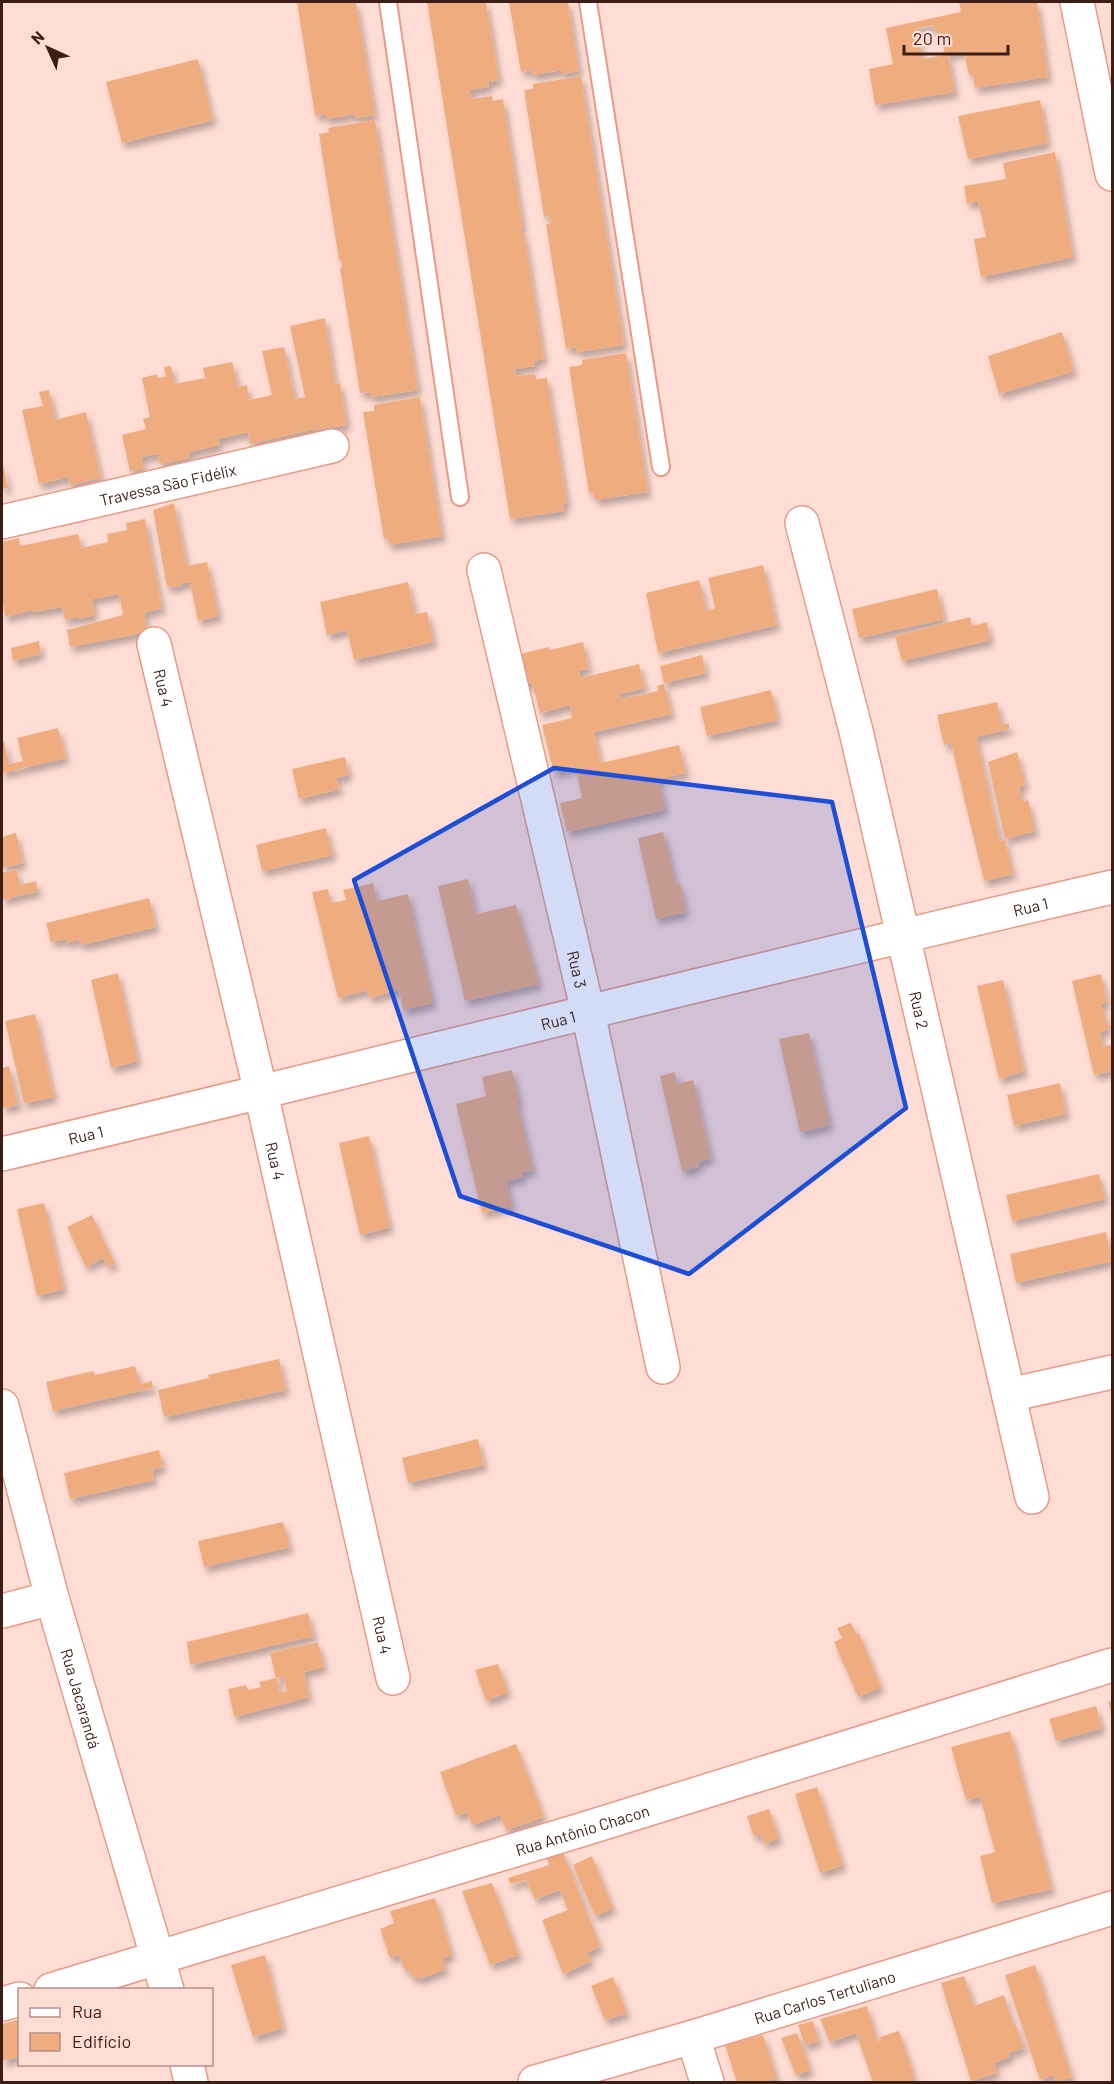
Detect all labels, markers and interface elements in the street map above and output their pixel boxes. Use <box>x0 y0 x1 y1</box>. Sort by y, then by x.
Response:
north arrow <box>18 18 78 78</box>
scale bar <box>904 18 1008 56</box>
text: N <box>27 27 48 48</box>
text: 20 m <box>913 27 951 49</box>
street label: Travessa São Fidélix <box>97 459 238 509</box>
street label: Rua 4 <box>151 667 178 709</box>
street label: Rua 1 <box>1011 893 1050 919</box>
street label: Rua 3 <box>564 948 592 990</box>
street label: Rua 2 <box>907 989 934 1031</box>
street label: Rua 1 <box>539 1006 577 1033</box>
street label: Rua 1 <box>66 1121 105 1148</box>
street label: Rua 4 <box>263 1140 290 1182</box>
street label: Rua 4 <box>370 1614 397 1656</box>
street label: Rua Jacarandá <box>58 1646 105 1751</box>
street label: Rua Antônio Chacon <box>513 1800 652 1859</box>
street label: Rua Carlos Tertuliano <box>752 1966 898 2027</box>
legend <box>18 1988 213 2066</box>
text: Rua <box>72 2000 102 2022</box>
text: Edifício <box>72 2030 131 2052</box>

